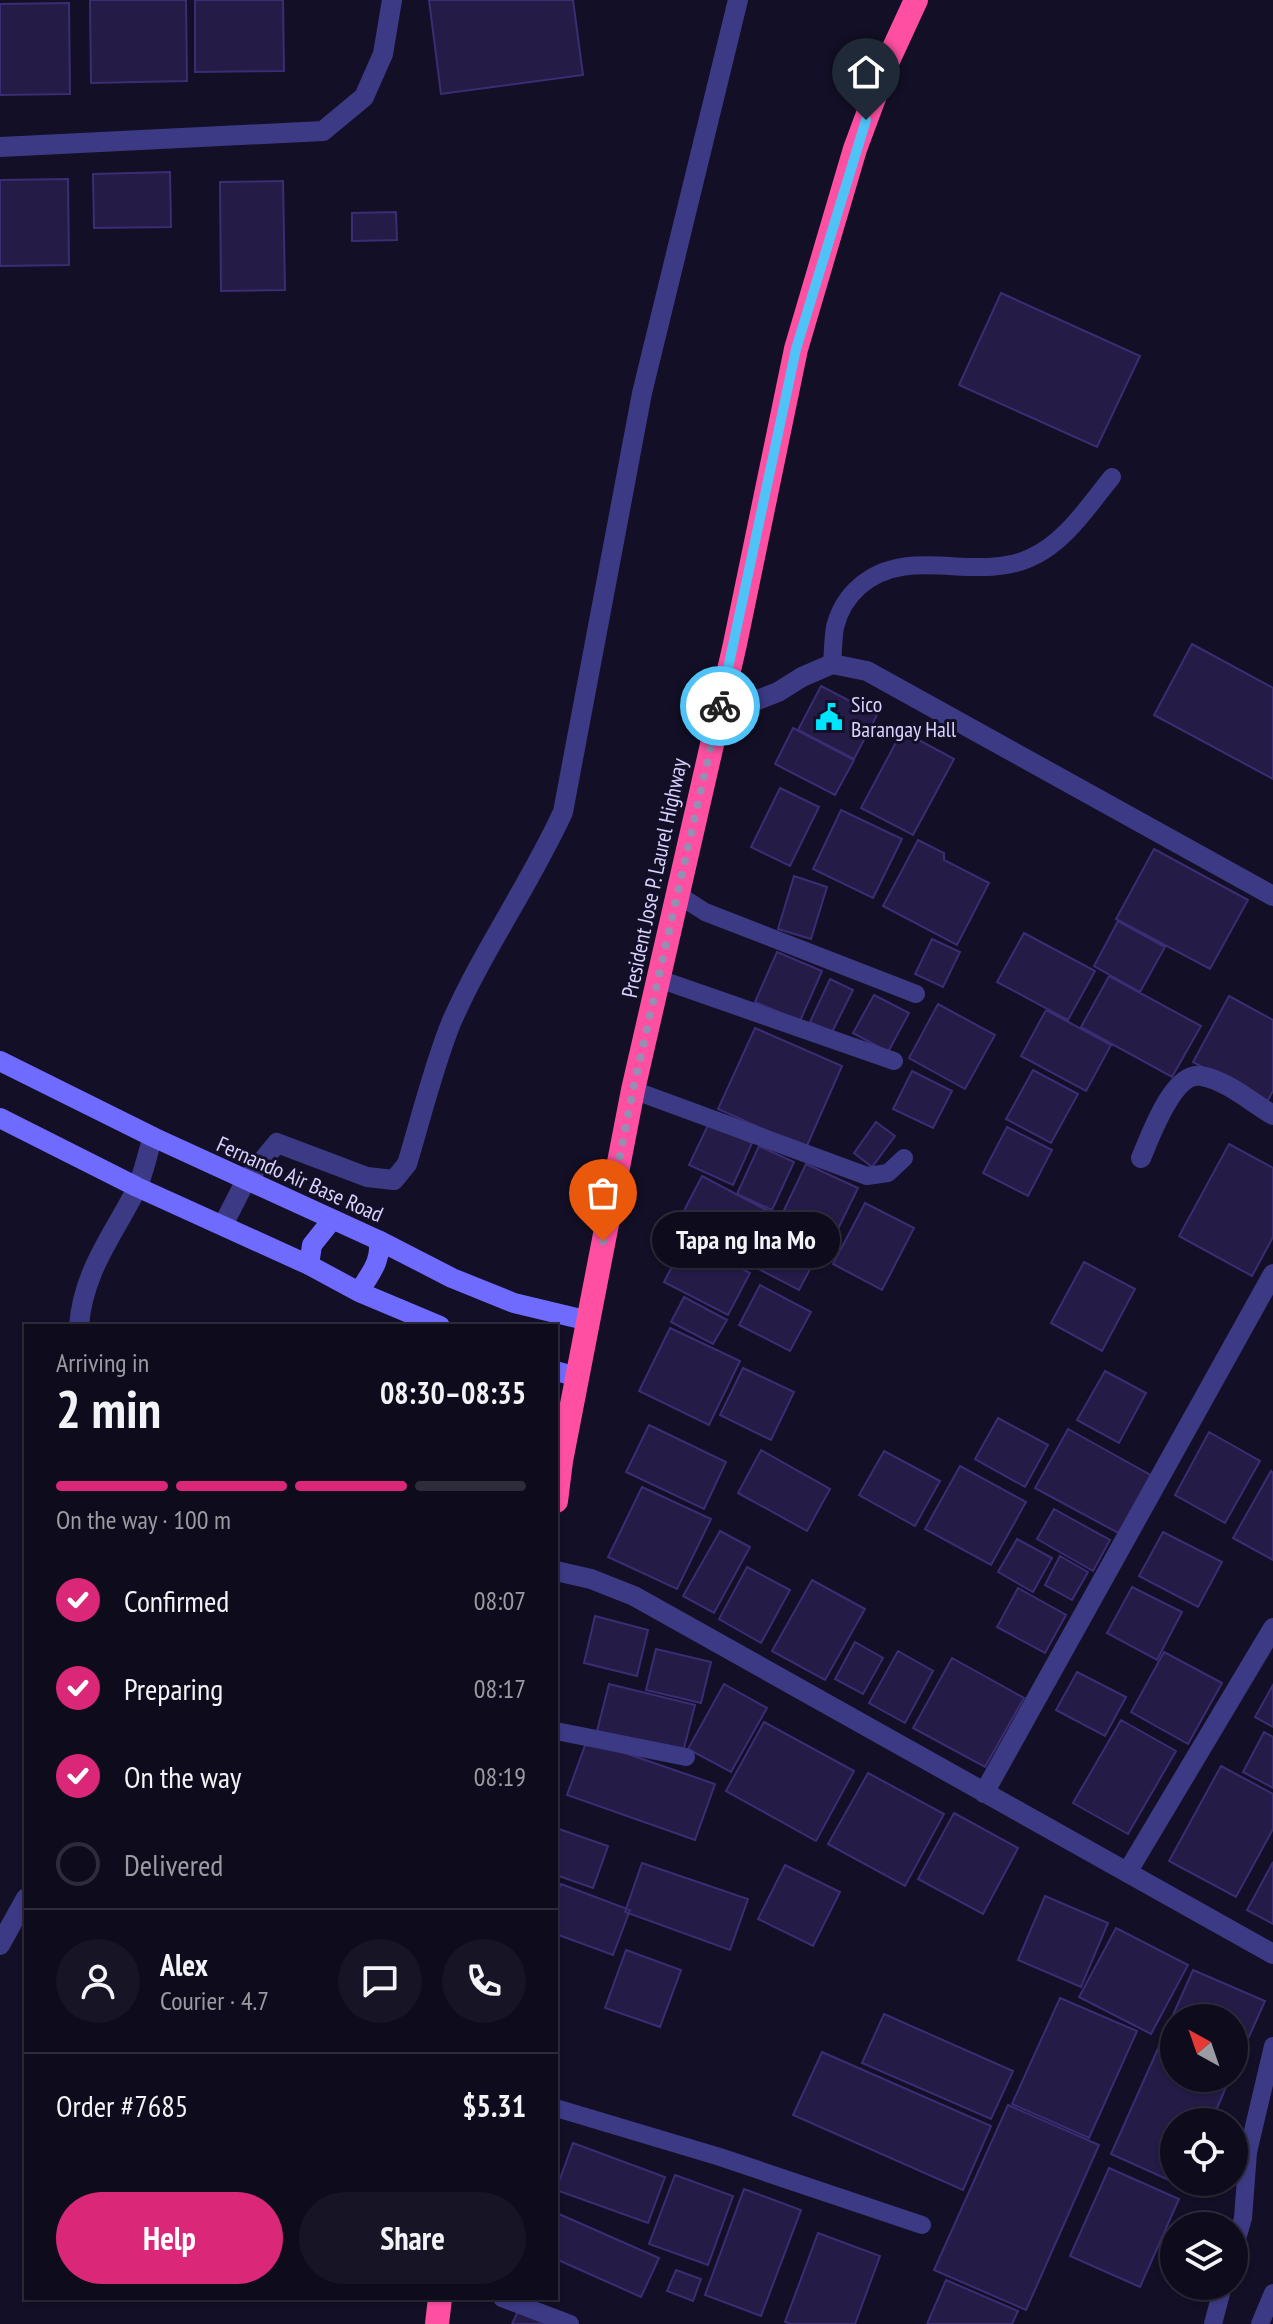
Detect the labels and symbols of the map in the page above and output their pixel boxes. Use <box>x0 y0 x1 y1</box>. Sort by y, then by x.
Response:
pin <box>832 38 900 120</box>
courier <box>680 666 760 746</box>
place label: Sico Barangay Hall <box>851 690 957 743</box>
public building icon: Sico Barangay Hall <box>814 702 844 732</box>
street label: President Jose P. Laurel Highway <box>615 755 693 1000</box>
street label: Fernando Air Base Road <box>212 1130 388 1228</box>
pin <box>569 1159 637 1241</box>
callout: Tapa ng Ina Mo <box>651 1213 839 1269</box>
north arrow <box>1160 2004 1248 2092</box>

